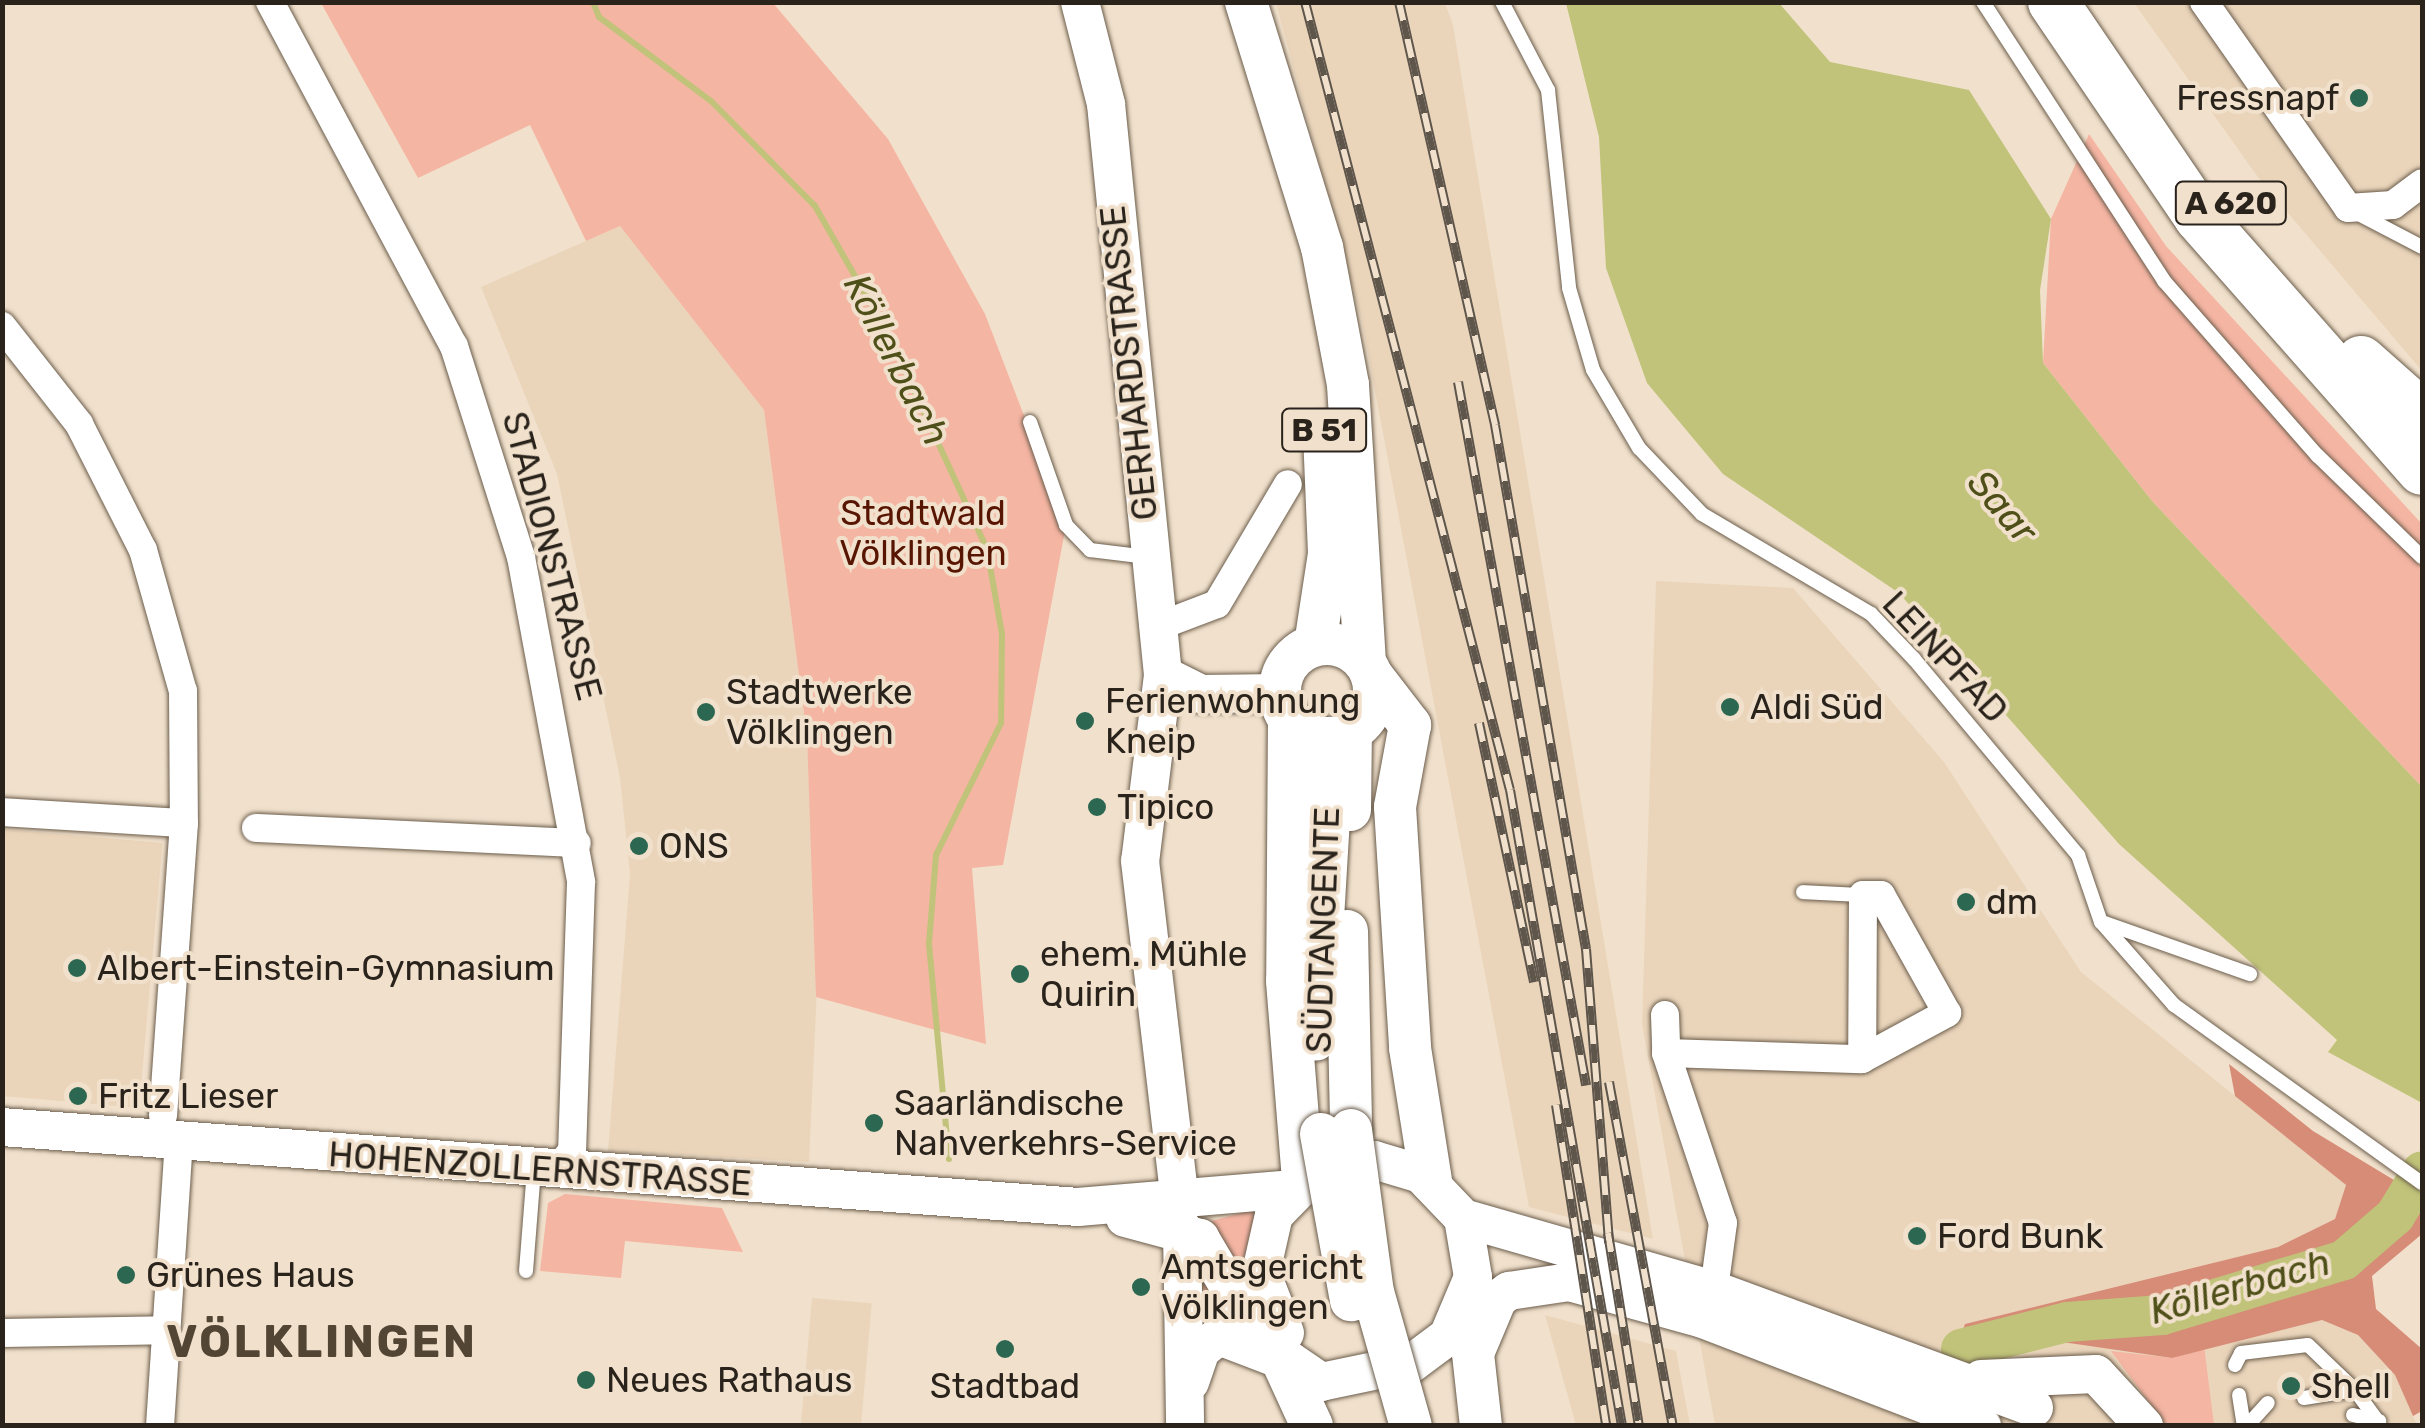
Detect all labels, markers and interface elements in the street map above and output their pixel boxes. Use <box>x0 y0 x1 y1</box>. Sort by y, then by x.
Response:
place label: Fressnapf <box>2176 77 2339 119</box>
marker: Fressnapf <box>2348 87 2370 109</box>
road number: A 620 <box>2174 176 2288 230</box>
street label: GERHARDSTRASSE <box>1092 204 1166 522</box>
water label: Köllerbach <box>833 267 959 453</box>
road number: B 51 <box>1279 403 1369 457</box>
street label: STADIONSTRASSE <box>493 407 611 705</box>
water label: Saar <box>1958 461 2046 553</box>
park label: Stadtwald Völklingen <box>839 492 1007 574</box>
street label: LEINPFAD <box>1874 583 2016 731</box>
place label: Stadtwerke Völklingen <box>726 671 913 753</box>
place label: Ferienwohnung Kneip <box>1105 680 1360 762</box>
place label: Aldi Süd <box>1750 686 1883 728</box>
marker: Aldi Süd <box>1719 696 1741 718</box>
marker: Stadtwerke Völklingen <box>695 701 717 723</box>
marker: Ferienwohnung Kneip <box>1074 710 1096 732</box>
place label: Tipico <box>1117 786 1214 828</box>
marker: Tipico <box>1086 796 1108 818</box>
street label: SÜDTANGENTE <box>1298 806 1348 1054</box>
place label: ONS <box>659 825 729 867</box>
marker: ONS <box>628 835 650 857</box>
place label: dm <box>1986 881 2038 923</box>
marker: dm <box>1955 891 1977 913</box>
place label: ehem. Mühle Quirin <box>1040 933 1247 1015</box>
place label: Albert-Einstein-Gymnasium <box>97 947 555 989</box>
marker: Albert-Einstein-Gymnasium <box>66 957 88 979</box>
marker: ehem. Mühle Quirin <box>1009 963 1031 985</box>
place label: Fritz Lieser <box>98 1075 278 1117</box>
place label: Saarländische Nahverkehrs-Service <box>894 1082 1237 1164</box>
marker: Fritz Lieser <box>67 1085 89 1107</box>
marker: Saarländische Nahverkehrs-Service <box>863 1112 885 1134</box>
street label: HOHENZOLLERNSTRASSE <box>327 1133 753 1205</box>
place label: Ford Bunk <box>1937 1215 2103 1257</box>
marker: Ford Bunk <box>1906 1225 1928 1247</box>
water label: Köllerbach <box>2144 1239 2336 1335</box>
place label: Amtsgericht Völklingen <box>1161 1246 1363 1328</box>
place label: Grünes Haus <box>146 1254 355 1296</box>
marker: Grünes Haus <box>115 1264 137 1286</box>
marker: Amtsgericht Völklingen <box>1130 1276 1152 1298</box>
district label: VÖLKLINGEN <box>166 1315 478 1369</box>
marker: Stadtbad <box>994 1338 1016 1360</box>
place label: Neues Rathaus <box>606 1359 852 1401</box>
place label: Stadtbad <box>930 1365 1080 1407</box>
place label: Shell <box>2311 1365 2391 1407</box>
marker: Neues Rathaus <box>575 1369 597 1391</box>
marker: Shell <box>2280 1375 2302 1397</box>

